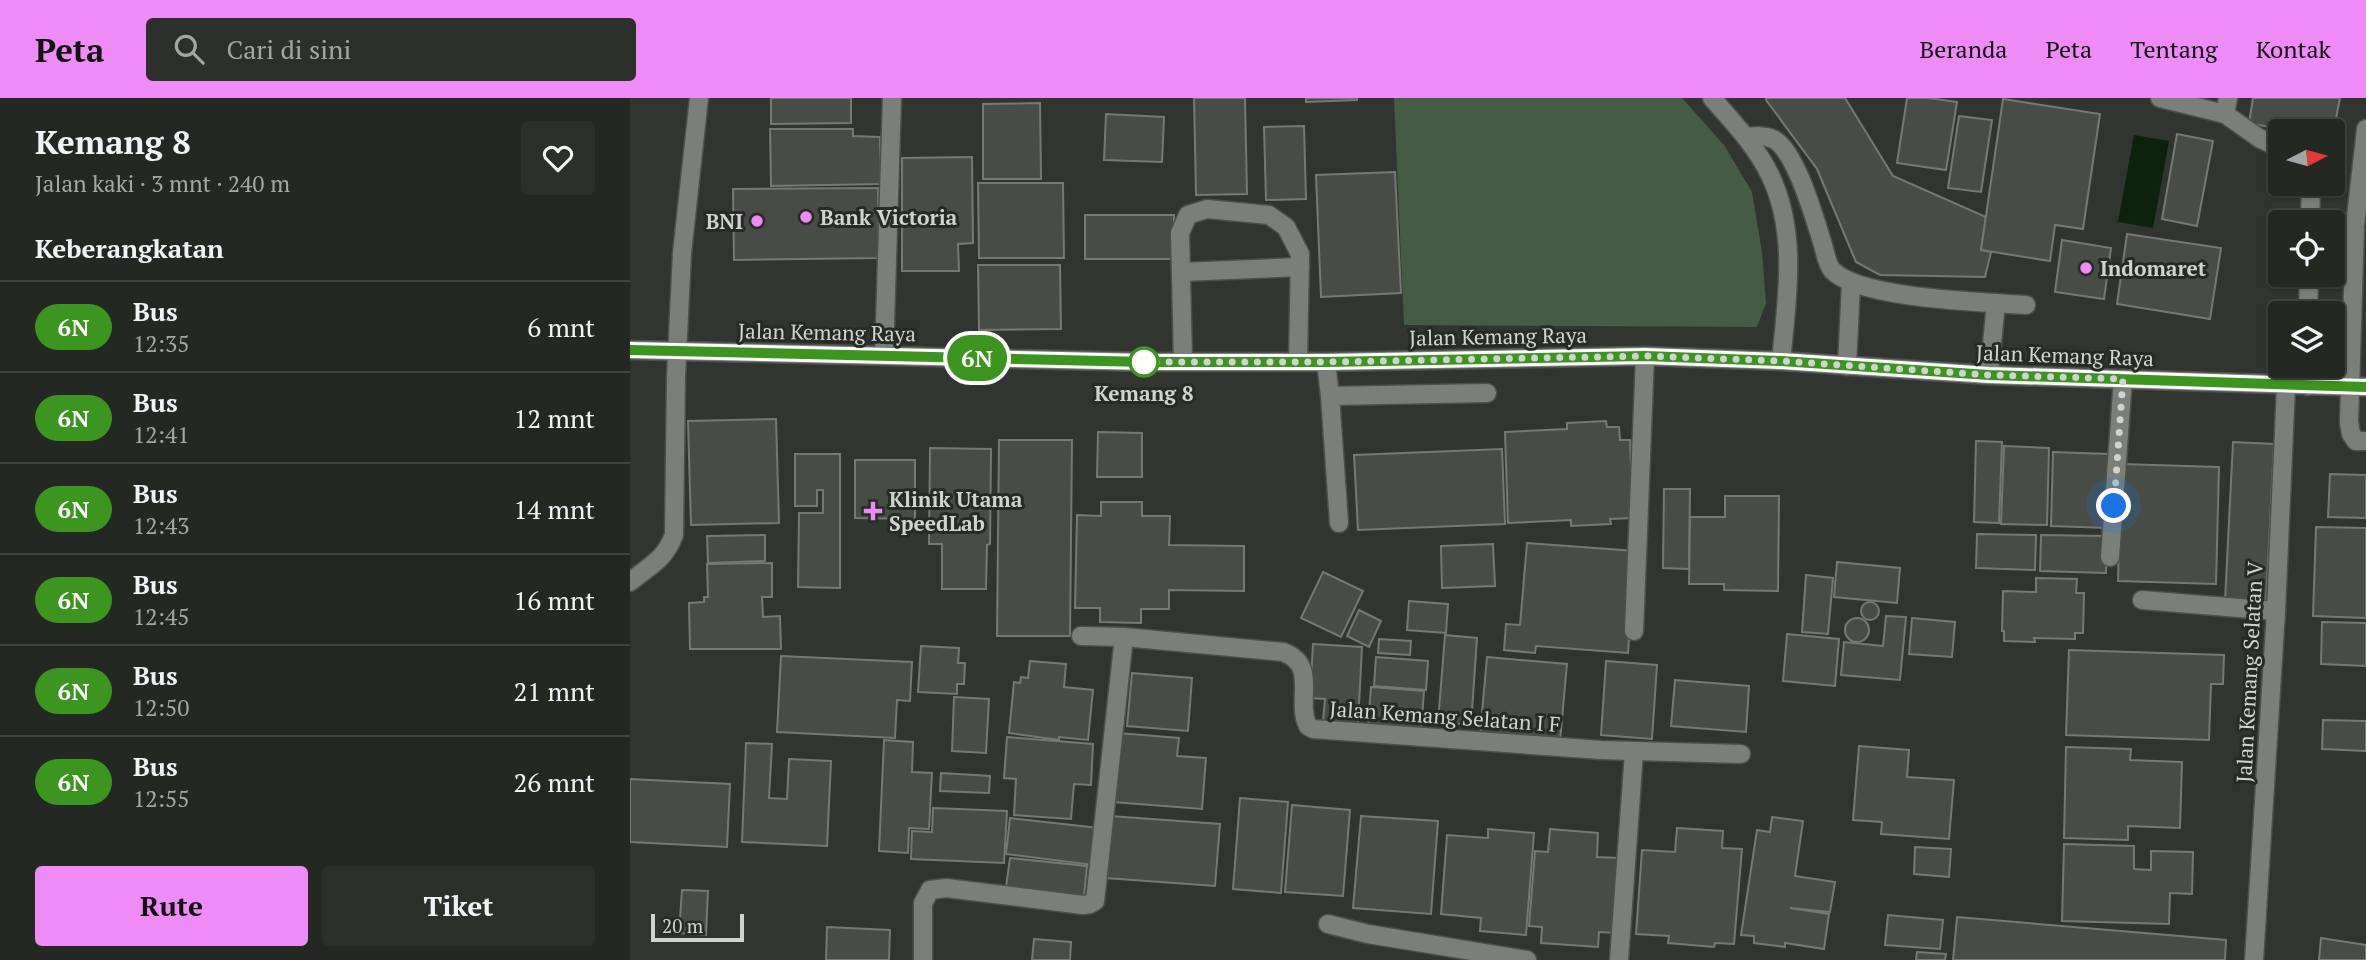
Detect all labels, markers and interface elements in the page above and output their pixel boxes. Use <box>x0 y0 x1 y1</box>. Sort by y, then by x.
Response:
search box <box>146 18 636 81</box>
text: Peta <box>35 28 104 71</box>
icon: search <box>170 30 208 68</box>
text: Cari di sini <box>226 32 351 66</box>
text: Beranda <box>1920 33 2007 65</box>
text: Peta <box>2045 33 2092 65</box>
text: Tentang <box>2130 33 2218 65</box>
text: Kontak <box>2256 33 2331 65</box>
north arrow <box>2268 119 2345 196</box>
map controls <box>2268 119 2345 378</box>
text: Kemang 8 <box>35 120 191 163</box>
button: heart <box>521 121 595 195</box>
text: Jalan kaki · 3 mnt · 240 m <box>35 168 290 199</box>
place label: Bank Victoria <box>820 203 958 231</box>
place label: BNI <box>706 207 743 235</box>
marker: Bank Victoria <box>798 209 814 225</box>
button: locate <box>2268 210 2345 287</box>
marker: BNI <box>749 213 765 229</box>
text: Keberangkatan <box>35 231 224 265</box>
place label: Indomaret <box>2100 254 2207 282</box>
marker: Indomaret <box>2078 260 2094 276</box>
text: Bus <box>133 294 178 328</box>
button: layers <box>2268 301 2345 378</box>
text: 6 mnt <box>527 310 595 344</box>
text: 6N <box>58 311 89 343</box>
street label: Jalan Kemang Raya <box>738 316 917 348</box>
street label: Jalan Kemang Raya <box>1409 320 1588 352</box>
text: 12:35 <box>133 328 190 359</box>
line badge: 6N <box>946 335 1008 381</box>
street label: Jalan Kemang Raya <box>1976 338 2155 372</box>
text: 6N <box>961 342 993 374</box>
marker: Kemang 8 <box>1129 347 1159 377</box>
place label: Kemang 8 <box>1094 379 1194 407</box>
text: Bus <box>133 385 178 419</box>
text: 12 mnt <box>513 401 595 435</box>
text: 6N <box>58 402 89 434</box>
text: 12:41 <box>133 419 190 450</box>
text: Bus <box>133 476 178 510</box>
place label: Klinik Utama SpeedLab <box>889 485 1023 537</box>
your location <box>2096 488 2131 523</box>
text: 14 mnt <box>513 492 595 526</box>
text: 6N <box>58 493 89 525</box>
marker: Klinik Utama SpeedLab <box>863 501 883 521</box>
text: 12:43 <box>133 510 190 541</box>
street label: Jalan Kemang Selatan V <box>2229 560 2269 783</box>
text: Bus <box>133 567 178 601</box>
text: 16 mnt <box>513 583 595 617</box>
text: 6N <box>58 584 89 616</box>
text: 12:45 <box>133 601 190 632</box>
text: Bus <box>133 658 178 692</box>
text: 21 mnt <box>513 674 595 708</box>
text: 6N <box>58 675 89 707</box>
text: 12:50 <box>133 692 190 723</box>
street label: Jalan Kemang Selatan I F <box>1329 694 1561 738</box>
text: Bus <box>133 749 178 783</box>
text: 26 mnt <box>513 765 595 799</box>
text: 6N <box>58 766 89 798</box>
text: 12:55 <box>133 783 190 814</box>
button: Rute <box>35 866 308 946</box>
button: Tiket <box>322 866 595 946</box>
scale bar <box>651 911 744 943</box>
text: 20 m <box>662 913 703 938</box>

